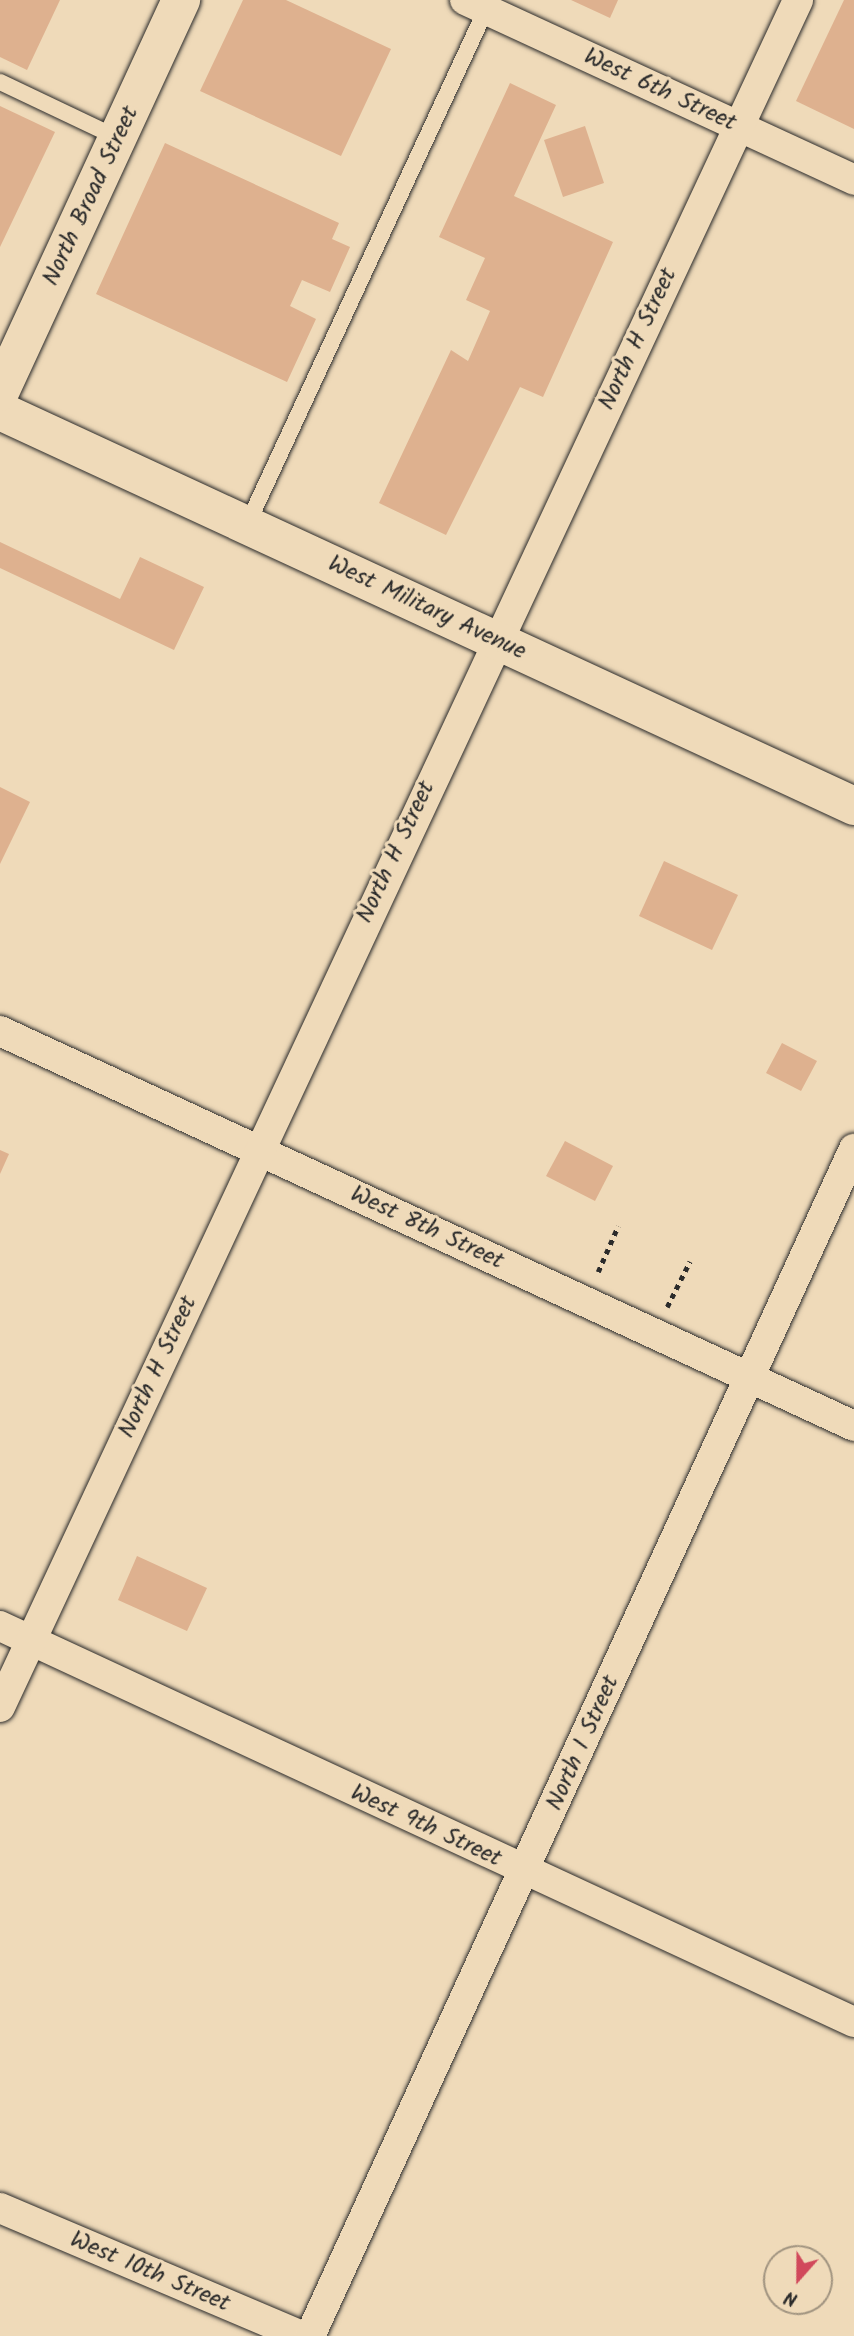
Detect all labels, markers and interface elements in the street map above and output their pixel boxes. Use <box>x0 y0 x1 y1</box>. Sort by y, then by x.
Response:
street label: West 6th Street <box>579 42 741 138</box>
street label: North Broad Street <box>37 102 145 290</box>
street label: North H Street <box>593 263 683 415</box>
street label: West Military Avenue <box>324 550 530 666</box>
street label: North H Street <box>351 776 441 928</box>
street label: West 8th Street <box>346 1180 508 1276</box>
street label: North H Street <box>113 1291 203 1443</box>
street label: North I Street <box>540 1671 626 1815</box>
street label: West 9th Street <box>346 1778 506 1874</box>
street label: West 10th Street <box>66 2225 234 2319</box>
north arrow <box>763 2245 833 2315</box>
text: N <box>780 2282 802 2314</box>

